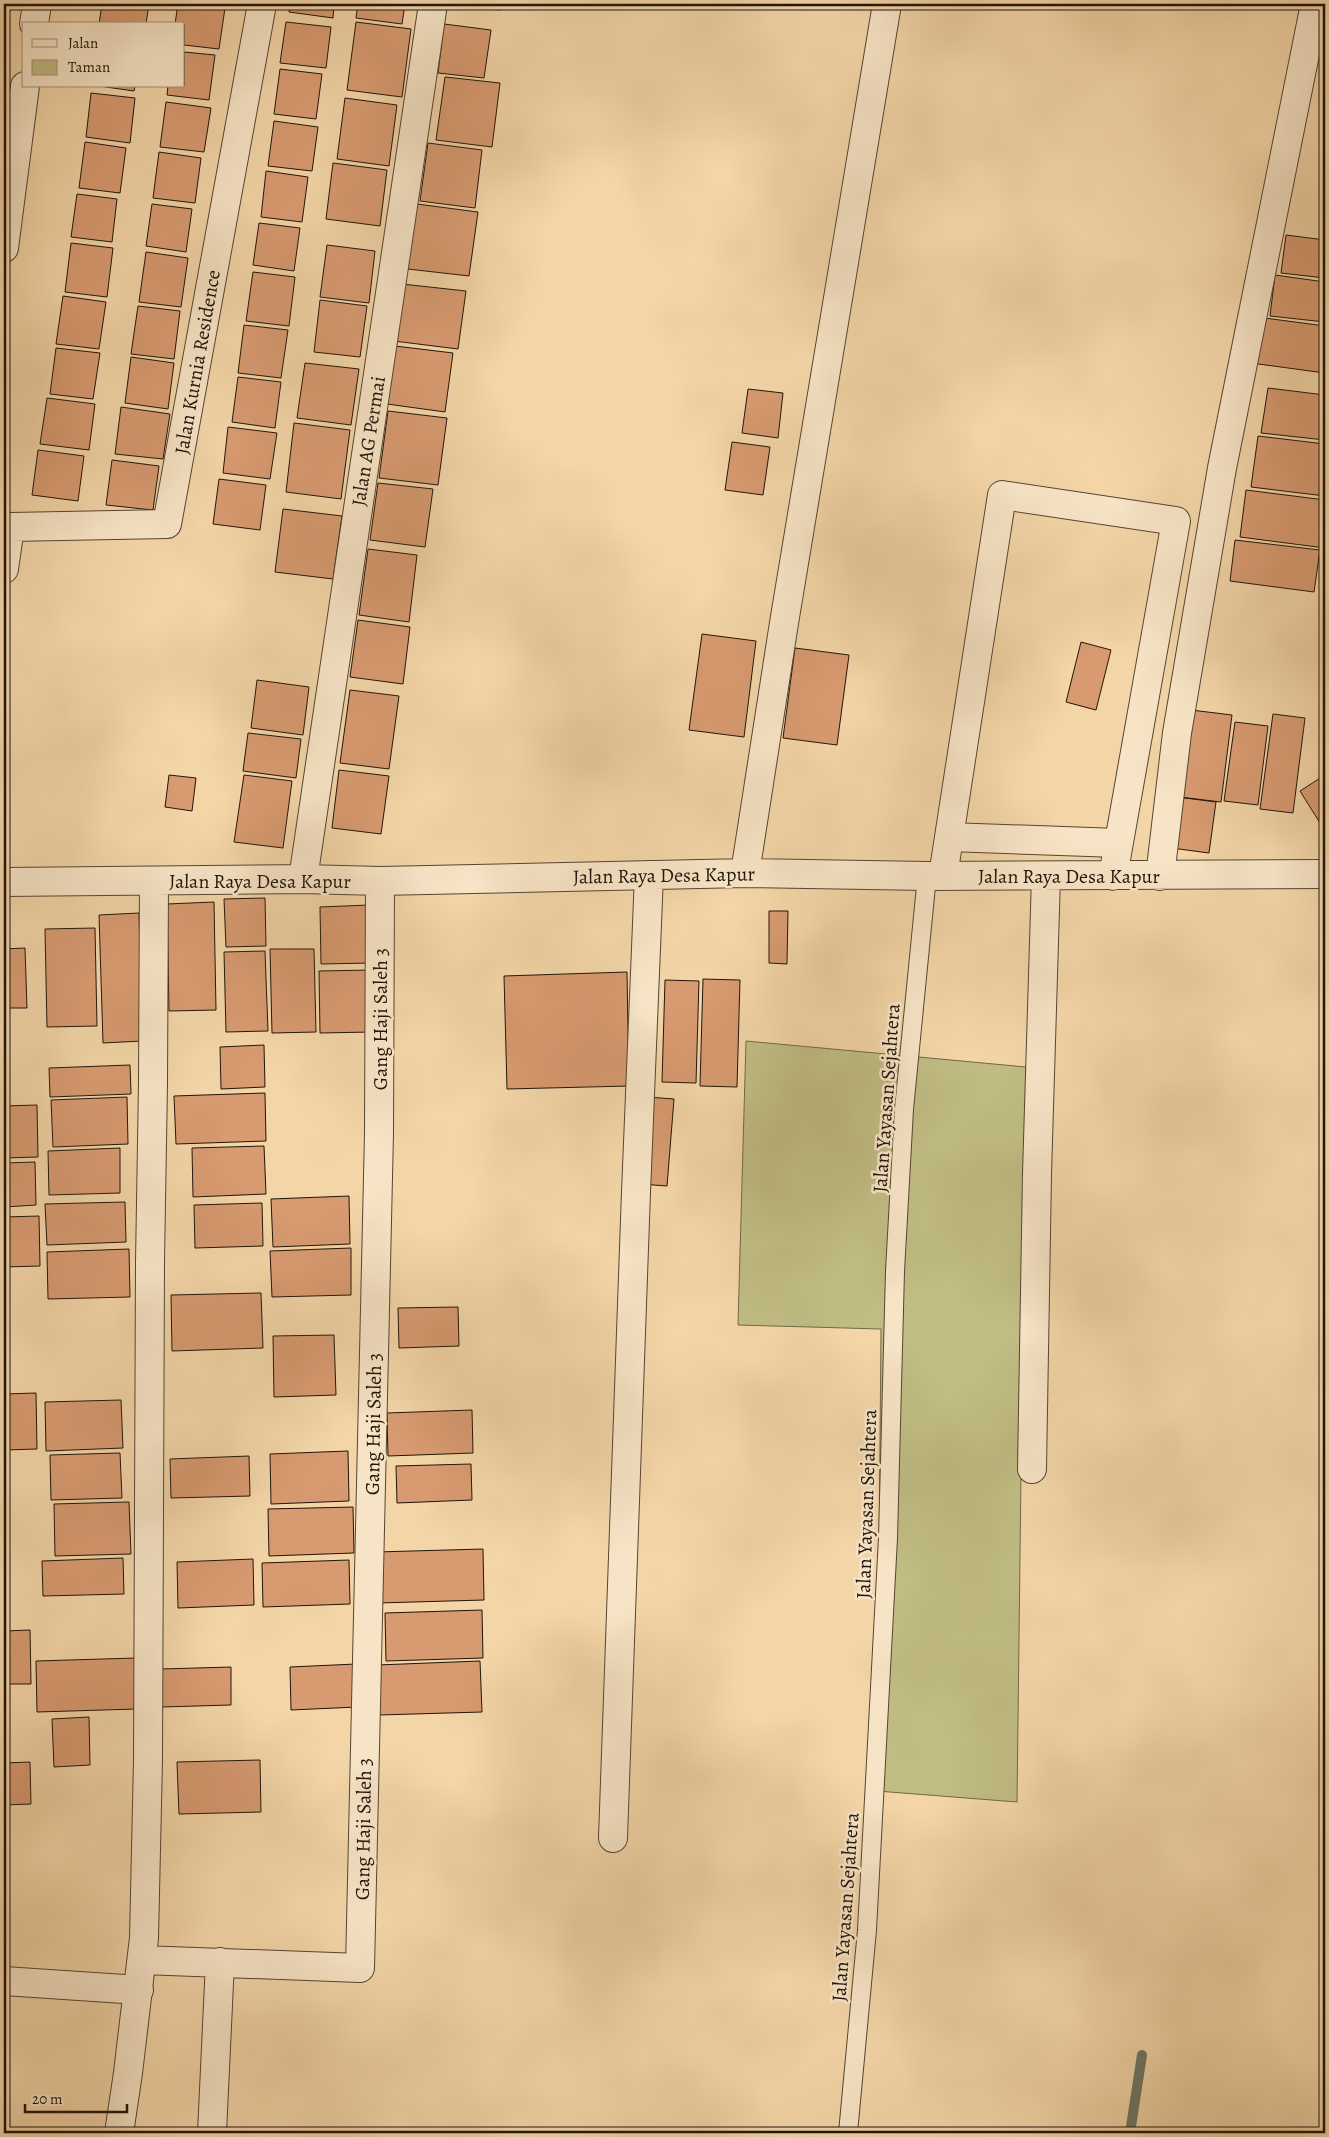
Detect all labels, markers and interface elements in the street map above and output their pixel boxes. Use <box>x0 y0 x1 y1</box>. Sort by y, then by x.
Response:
legend <box>22 22 185 88</box>
text: Jalan <box>68 33 98 53</box>
text: Taman <box>68 57 110 77</box>
street label: Jalan Kurnia Residence <box>168 268 227 456</box>
street label: Jalan AG Permai <box>345 374 392 508</box>
street label: Jalan Raya Desa Kapur <box>573 860 756 891</box>
street label: Jalan Raya Desa Kapur <box>978 863 1160 890</box>
street label: Jalan Raya Desa Kapur <box>169 868 351 895</box>
street label: Gang Haji Saleh 3 <box>367 948 394 1090</box>
street label: Jalan Yayasan Sejahtera <box>866 1002 907 1194</box>
street label: Gang Haji Saleh 3 <box>359 1353 388 1495</box>
street label: Jalan Yayasan Sejahtera <box>850 1408 883 1599</box>
street label: Gang Haji Saleh 3 <box>349 1758 378 1900</box>
street label: Jalan Yayasan Sejahtera <box>825 1811 866 2003</box>
scale bar <box>25 2082 128 2114</box>
text: 20 m <box>32 2089 63 2109</box>

